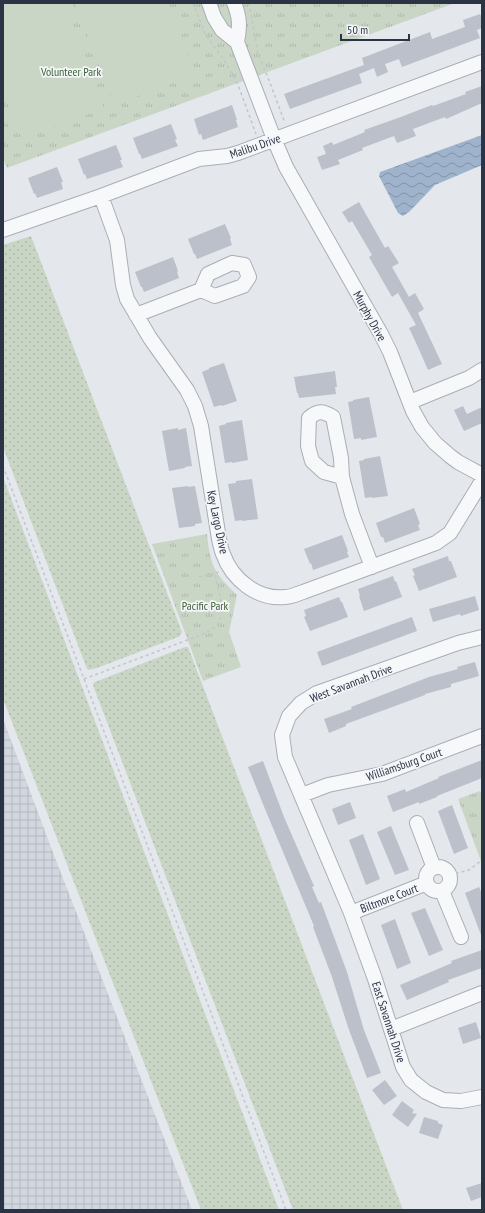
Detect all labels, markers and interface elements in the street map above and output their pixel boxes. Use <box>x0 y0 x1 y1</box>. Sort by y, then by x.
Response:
scale bar <box>341 16 409 42</box>
text: 50 m <box>347 22 368 37</box>
park label: Volunteer Park <box>40 64 101 79</box>
street label: Malibu Drive <box>228 130 282 162</box>
street label: Murphy Drive <box>350 288 390 344</box>
street label: Key Largo Drive <box>204 489 232 555</box>
park label: Pacific Park <box>182 598 229 613</box>
street label: West Savannah Drive <box>308 660 394 706</box>
street label: Williamsburg Court <box>364 744 445 784</box>
street label: Biltmore Court <box>358 880 421 916</box>
street label: East Savannah Drive <box>369 980 409 1064</box>

